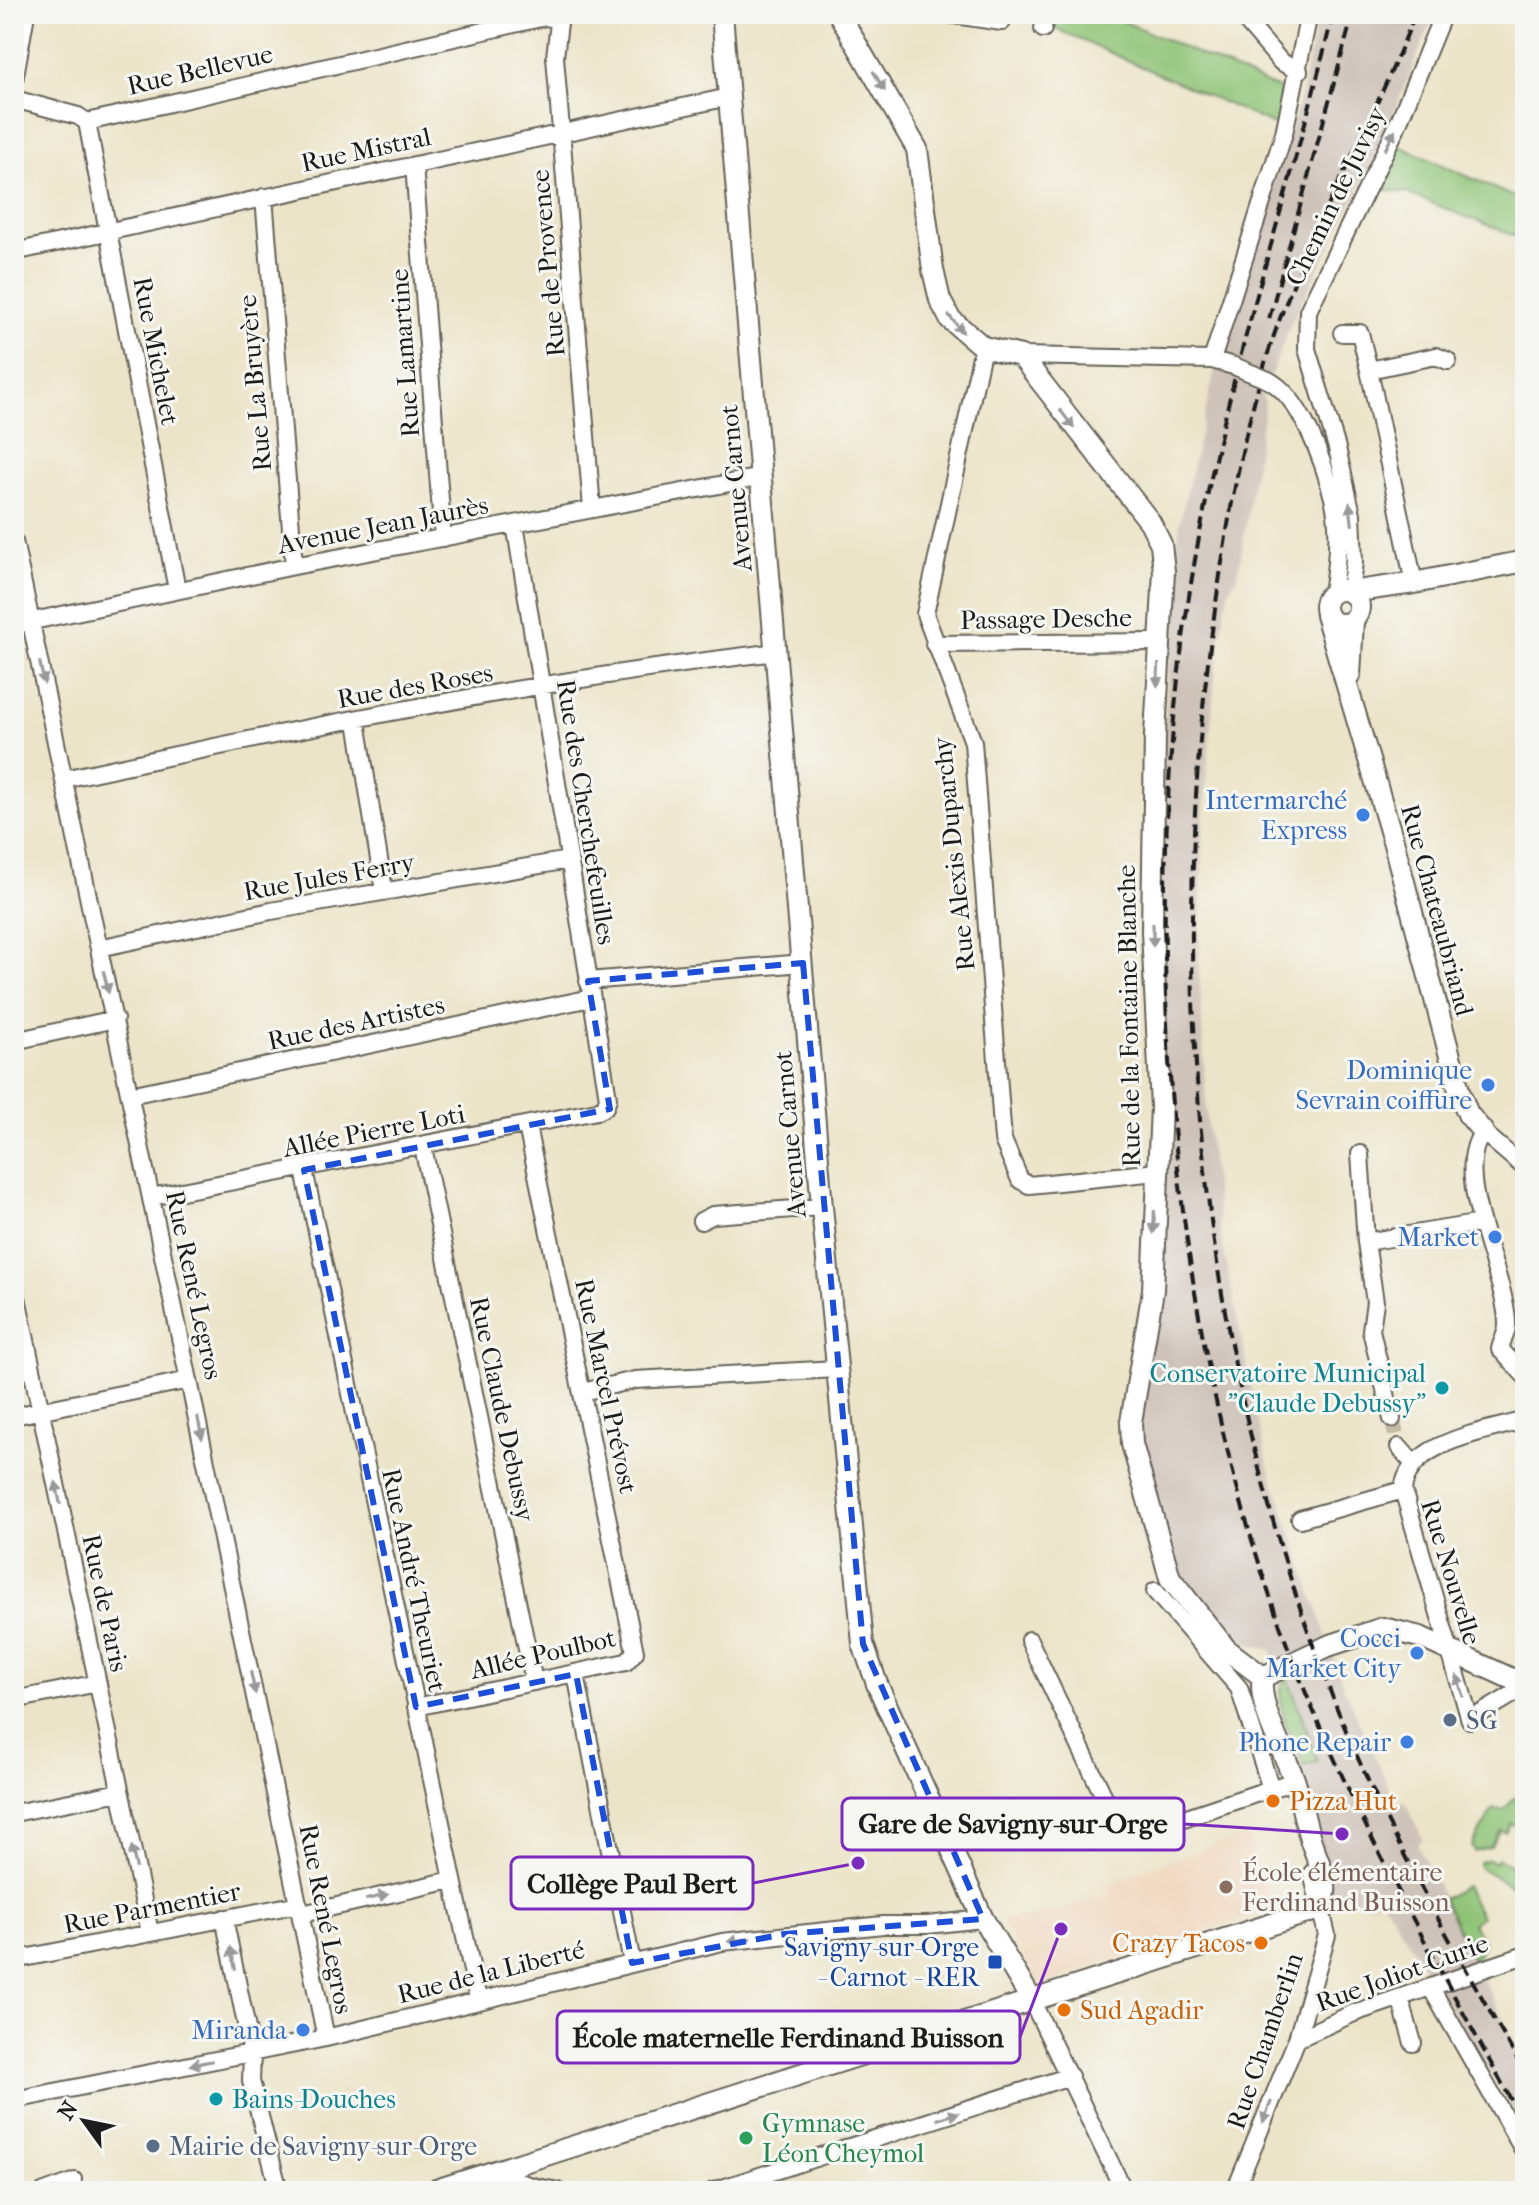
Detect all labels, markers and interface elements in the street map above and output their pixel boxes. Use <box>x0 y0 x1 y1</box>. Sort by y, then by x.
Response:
street label: Rue Bellevue <box>124 38 276 102</box>
one-way arrow <box>872 70 886 92</box>
street label: Chemin de Juvisy <box>1279 100 1393 291</box>
street label: Rue Mistral <box>298 121 434 179</box>
one-way arrow <box>1384 128 1397 151</box>
street label: Rue de Provence <box>524 168 572 358</box>
street label: Rue Lamartine <box>384 268 426 438</box>
street label: Rue Michelet <box>126 274 186 429</box>
street label: Rue La Bruyère <box>232 293 278 473</box>
one-way arrow <box>947 314 964 334</box>
street label: Avenue Carnot <box>713 403 759 574</box>
one-way arrow <box>1059 409 1075 429</box>
street label: Avenue Jean Jaurès <box>274 489 491 561</box>
one-way arrow <box>1344 501 1357 526</box>
street label: Passage Desche <box>960 602 1132 636</box>
street label: Rue des Roses <box>335 657 495 715</box>
one-way arrow <box>36 660 48 685</box>
one-way arrow <box>1151 663 1164 688</box>
street label: Rue des Cherchefeuilles <box>550 677 622 947</box>
street label: Rue Alexis Duparchy <box>926 734 982 972</box>
place label: Intermarché Express <box>1205 785 1347 846</box>
street label: Rue Chateaubriand <box>1394 801 1480 1020</box>
marker: Intermarché Express <box>1354 806 1372 824</box>
street label: Rue Jules Ferry <box>241 846 418 907</box>
street label: Rue de la Fontaine Blanche <box>1111 864 1147 1168</box>
one-way arrow <box>1146 923 1159 948</box>
one-way arrow <box>101 969 113 994</box>
street label: Rue des Artistes <box>265 989 447 1057</box>
street label: Avenue Carnot <box>767 1049 813 1220</box>
place label: Dominique Sevrain coiffure <box>1296 1055 1472 1116</box>
marker: Dominique Sevrain coiffure <box>1479 1076 1497 1094</box>
street label: Allée Pierre Loti <box>279 1098 468 1164</box>
street label: Rue René Legros <box>159 1188 229 1382</box>
one-way arrow <box>1148 1210 1161 1235</box>
place label: Market <box>1397 1222 1480 1253</box>
marker: Market <box>1486 1228 1504 1246</box>
street label: Rue Marcel Prévost <box>568 1276 644 1497</box>
street label: Rue Claude Debussy <box>463 1294 541 1525</box>
place label: Conservatoire Municipal "Claude Debussy" <box>1149 1358 1426 1419</box>
marker: Conservatoire Municipal "Claude Debussy" <box>1433 1379 1451 1397</box>
one-way arrow <box>194 1416 206 1441</box>
street label: Rue André Theuriet <box>375 1465 453 1695</box>
one-way arrow <box>51 1480 64 1505</box>
street label: Rue Nouvelle <box>1414 1495 1488 1649</box>
street label: Rue de Paris <box>75 1531 135 1675</box>
street label: Allée Poulbot <box>466 1622 619 1686</box>
place label: Cocci Market City <box>1266 1623 1402 1684</box>
marker: Cocci Market City <box>1408 1644 1426 1662</box>
one-way arrow <box>247 1670 260 1695</box>
one-way arrow <box>1453 1673 1466 1697</box>
place label: SG <box>1466 1705 1498 1736</box>
marker: SG <box>1441 1711 1459 1729</box>
place label: Phone Repair <box>1238 1727 1391 1758</box>
marker: Phone Repair <box>1398 1733 1416 1751</box>
place label: Pizza Hut <box>1289 1786 1398 1817</box>
marker: Pizza Hut <box>1264 1792 1282 1810</box>
callout: Gare de Savigny-sur-Orge <box>842 1798 1184 1850</box>
text: Gare de Savigny-sur-Orge <box>858 1807 1168 1840</box>
street label: Rue René Legros <box>292 1821 360 2017</box>
one-way arrow <box>127 1844 140 1869</box>
place label: École élémentaire Ferdinand Buisson <box>1242 1856 1450 1918</box>
callout: Collège Paul Bert <box>511 1857 753 1909</box>
text: Collège Paul Bert <box>527 1867 738 1900</box>
street label: Rue Parmentier <box>61 1876 243 1940</box>
marker: École élémentaire Ferdinand Buisson <box>1217 1878 1235 1896</box>
one-way arrow <box>365 1890 390 1903</box>
street label: Rue Joliot-Curie <box>1312 1927 1493 2019</box>
place label: Crazy Tacos <box>1112 1928 1245 1959</box>
place label: Savigny-sur-Orge - Carnot - RER <box>784 1932 980 1993</box>
street label: Rue de la Liberté <box>394 1934 588 2010</box>
one-way arrow <box>726 1934 751 1947</box>
marker: Crazy Tacos <box>1252 1934 1270 1952</box>
one-way arrow <box>226 1945 239 1970</box>
street label: Rue Chamberlin <box>1220 1949 1310 2133</box>
marker: Savigny-sur-Orge - Carnot - RER <box>986 1953 1004 1971</box>
place label: Sud Agadir <box>1080 1995 1203 2026</box>
marker: Sud Agadir <box>1055 2001 1073 2019</box>
callout: École maternelle Ferdinand Buisson <box>557 2011 1020 2063</box>
place label: Miranda <box>191 2015 288 2046</box>
marker: Miranda <box>294 2021 312 2039</box>
text: École maternelle Ferdinand Buisson <box>572 2021 1004 2054</box>
one-way arrow <box>189 2057 214 2070</box>
north arrow <box>44 2081 124 2161</box>
place label: Bains-Douches <box>232 2084 396 2115</box>
marker: Bains-Douches <box>207 2090 225 2108</box>
text: N <box>53 2096 84 2125</box>
one-way arrow <box>1261 2100 1274 2124</box>
place label: Gymnase Léon Cheymol <box>762 2108 924 2169</box>
one-way arrow <box>936 2109 960 2122</box>
marker: Gymnase Léon Cheymol <box>737 2129 755 2147</box>
place label: Mairie de Savigny-sur-Orge <box>169 2131 477 2162</box>
marker: Mairie de Savigny-sur-Orge <box>144 2137 162 2155</box>

